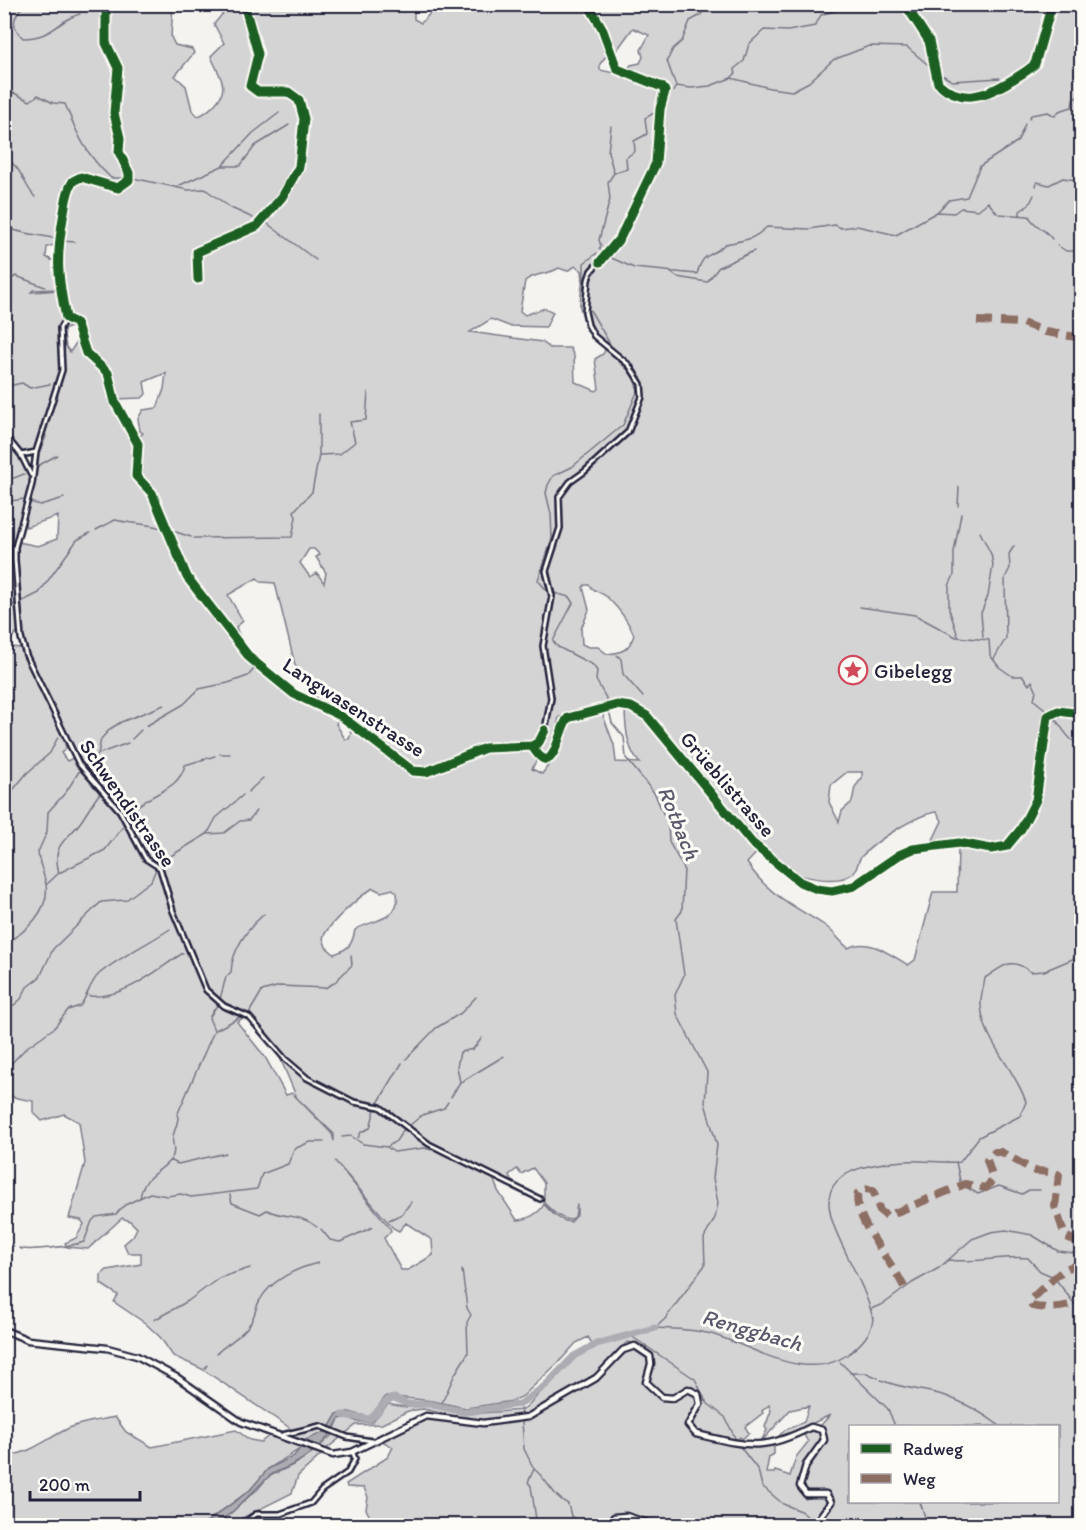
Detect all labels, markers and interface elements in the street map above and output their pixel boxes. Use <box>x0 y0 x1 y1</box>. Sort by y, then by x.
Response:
street label: Langwasenstrasse <box>278 652 430 762</box>
place icon: Gibelegg <box>837 654 869 686</box>
place label: Gibelegg <box>874 658 953 683</box>
street label: Grüeblistrasse <box>675 726 781 842</box>
street label: Schwendistrasse <box>75 734 181 872</box>
water label: Rotbach <box>652 782 706 864</box>
water label: Renggbach <box>699 1303 805 1357</box>
legend <box>849 1425 1059 1503</box>
text: Radweg <box>903 1438 964 1460</box>
scale bar <box>30 1464 140 1502</box>
text: Weg <box>903 1468 936 1490</box>
text: 200 m <box>39 1474 90 1496</box>

